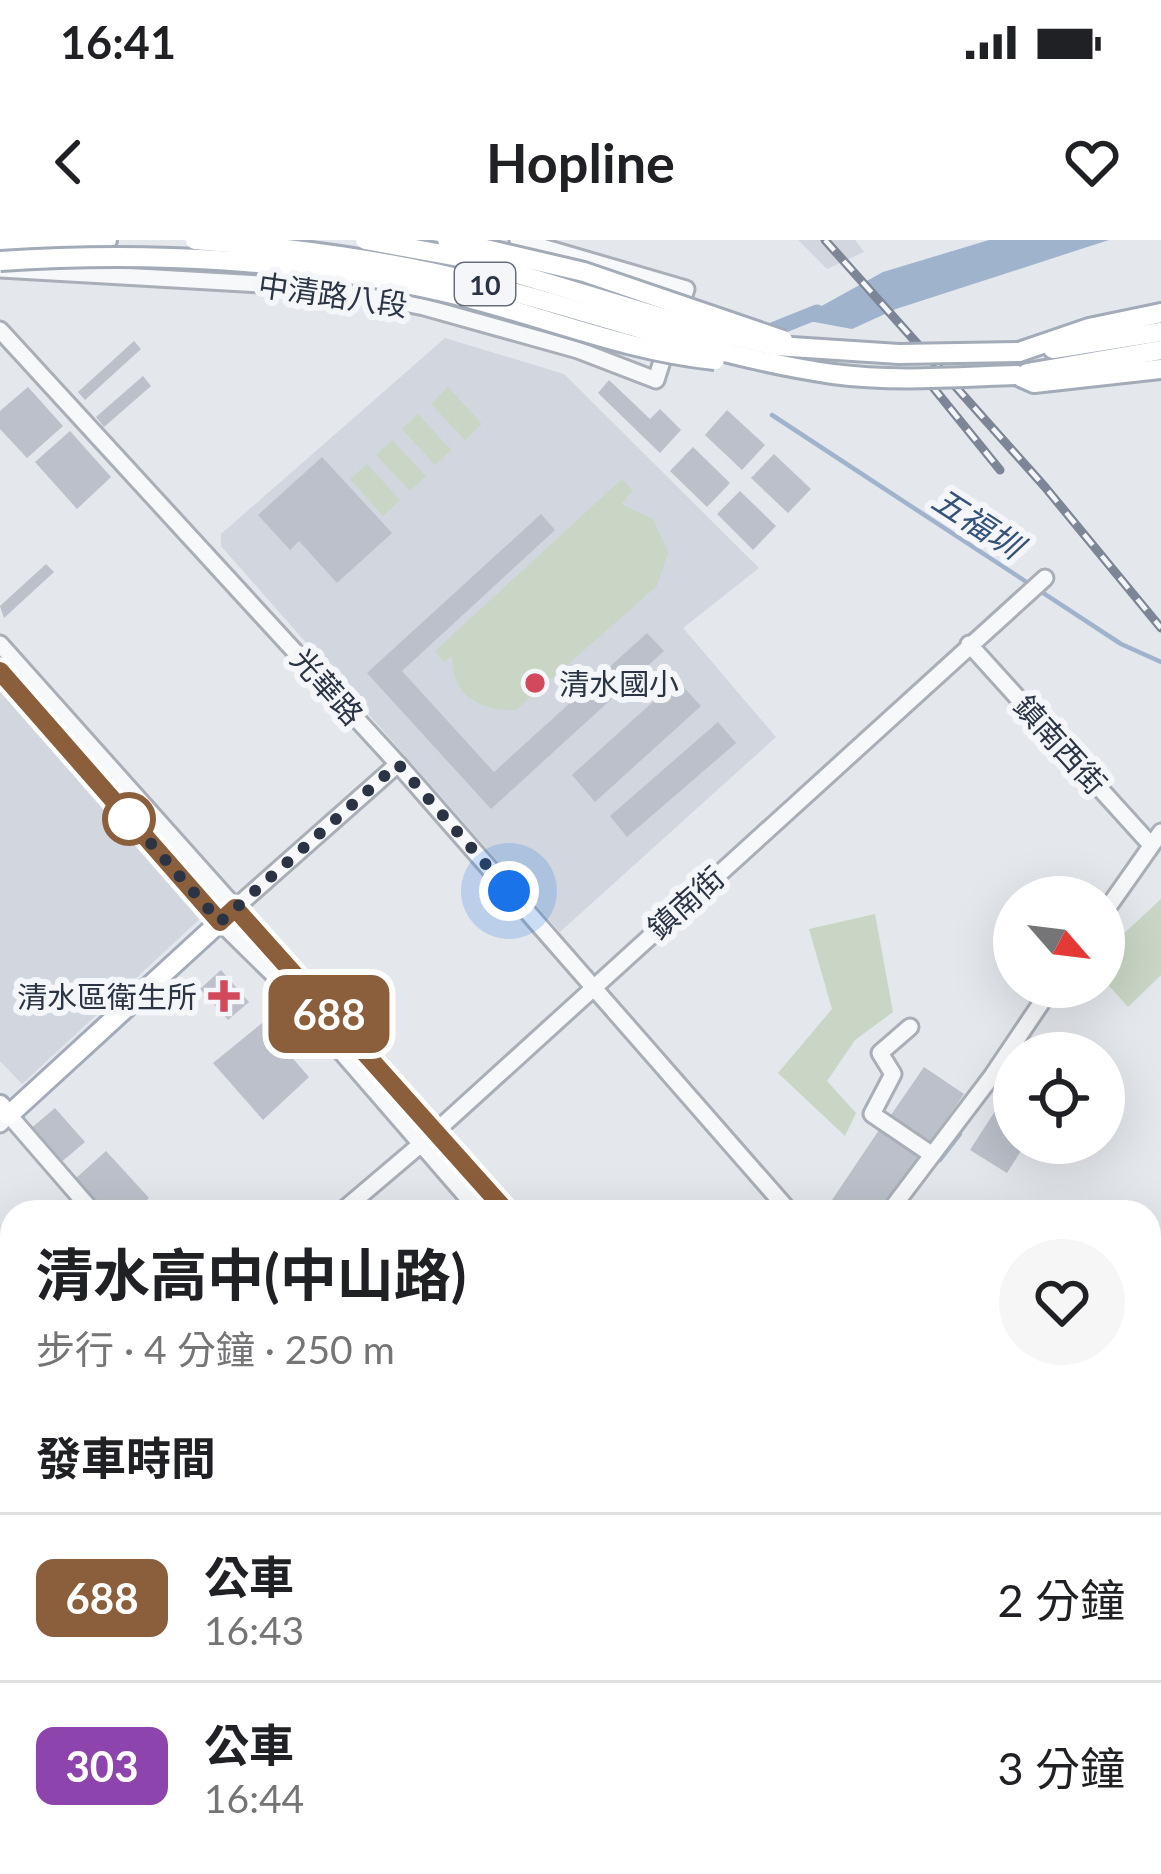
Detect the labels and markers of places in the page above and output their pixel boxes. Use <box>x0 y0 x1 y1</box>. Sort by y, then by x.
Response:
place label: 清水國小 <box>559 665 679 701</box>
marker: 清水國小 <box>522 670 548 696</box>
unlabelled marker <box>104 794 154 844</box>
place label: 清水區衛生所 <box>17 978 197 1014</box>
marker: 清水區衛生所 <box>208 980 240 1012</box>

